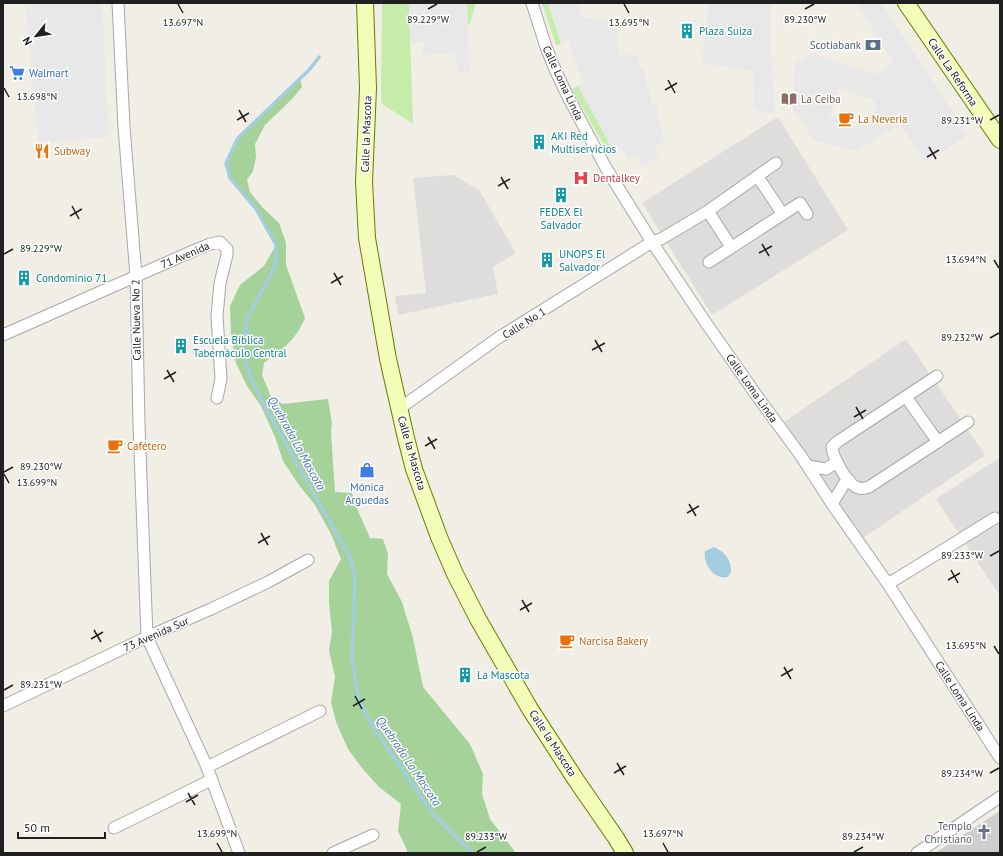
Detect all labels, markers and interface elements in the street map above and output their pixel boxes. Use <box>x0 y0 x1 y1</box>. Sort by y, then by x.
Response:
text: 89.229°W <box>407 13 450 26</box>
text: 89.230°W <box>784 13 827 26</box>
north arrow <box>16 16 56 56</box>
text: 13.697°N <box>163 16 203 29</box>
text: 13.695°N <box>609 16 649 29</box>
building icon: Plaza Suiza <box>678 22 696 40</box>
place label: Plaza Suiza <box>699 24 752 38</box>
text: N <box>19 34 35 48</box>
street label: Calle La Reforma <box>925 35 981 109</box>
bank icon: Scotiabank <box>864 36 882 54</box>
place label: Scotiabank <box>810 38 862 52</box>
street label: Calle Loma Linda <box>540 43 586 123</box>
supermarket icon: Walmart <box>8 64 26 82</box>
place label: Walmart <box>29 66 69 80</box>
text: 13.698°N <box>17 90 57 103</box>
library icon: La Ceiba <box>780 90 798 108</box>
place label: La Ceiba <box>801 92 841 106</box>
street label: Calle la Mascota <box>358 95 374 173</box>
cafe icon: La Neveria <box>837 110 855 128</box>
place label: La Neveria <box>858 112 908 126</box>
text: 89.231°W <box>941 114 984 127</box>
place label: AKI Red Multiservicios <box>551 129 617 156</box>
building icon: AKI Red Multiservicios <box>530 133 548 151</box>
restaurant icon: Subway <box>33 142 51 160</box>
place label: Subway <box>54 144 91 158</box>
hospital icon: Dentalkey <box>572 169 590 187</box>
place label: Dentalkey <box>593 171 641 185</box>
building icon: FEDEX El Salvador <box>552 186 570 204</box>
place label: FEDEX El Salvador <box>539 205 583 232</box>
street label: 71 Avenida <box>158 238 212 272</box>
text: 89.229°W <box>20 242 63 255</box>
place label: UNOPS El Salvador <box>559 247 606 274</box>
building icon: UNOPS El Salvador <box>538 251 556 269</box>
text: 13.694°N <box>946 253 986 266</box>
building icon: Condominio 71 <box>15 269 33 287</box>
place label: Condominio 71 <box>36 271 107 285</box>
street label: Calle Nueva No 2 <box>128 279 144 361</box>
street label: Calle No 1 <box>500 304 548 342</box>
text: 89.232°W <box>941 331 984 344</box>
place label: Escuela Bíblica Tabernáculo Central <box>193 333 288 360</box>
building icon: Escuela Bíblica Tabernáculo Central <box>172 337 190 355</box>
street label: Calle Loma Linda <box>723 351 781 425</box>
water label: Quebrada La Mascota <box>265 393 329 493</box>
street label: Calle la Mascota <box>395 414 429 492</box>
cafe icon: Cafétero <box>106 437 124 455</box>
place label: Cafétero <box>127 439 166 453</box>
text: 89.230°W <box>20 460 63 473</box>
shop icon: Mónica Arguedas <box>358 461 376 479</box>
text: 13.699°N <box>17 476 57 489</box>
place label: Mónica Arguedas <box>345 480 389 507</box>
text: 89.233°W <box>941 549 984 562</box>
street label: 73 Avenida Sur <box>121 613 191 655</box>
cafe icon: Narcisa Bakery <box>558 632 576 650</box>
place label: Narcisa Bakery <box>579 634 649 648</box>
text: 13.695°N <box>946 639 986 652</box>
street label: Calle Loma Linda <box>932 658 988 734</box>
building icon: La Mascota <box>456 666 474 684</box>
place label: La Mascota <box>477 668 529 682</box>
text: 89.231°W <box>20 678 63 691</box>
street label: Calle la Mascota <box>526 707 580 779</box>
water label: Quebrada La Mascota <box>373 713 445 809</box>
text: 89.234°W <box>941 767 984 780</box>
scale bar <box>18 814 105 840</box>
place label: Templo Christiano <box>924 819 972 846</box>
text: 50 m <box>24 820 50 835</box>
church icon: Templo Christiano <box>975 823 993 841</box>
text: 13.699°N <box>197 827 237 840</box>
text: 13.697°N <box>643 827 683 840</box>
text: 89.233°W <box>465 830 508 843</box>
text: 89.234°W <box>842 830 885 843</box>

